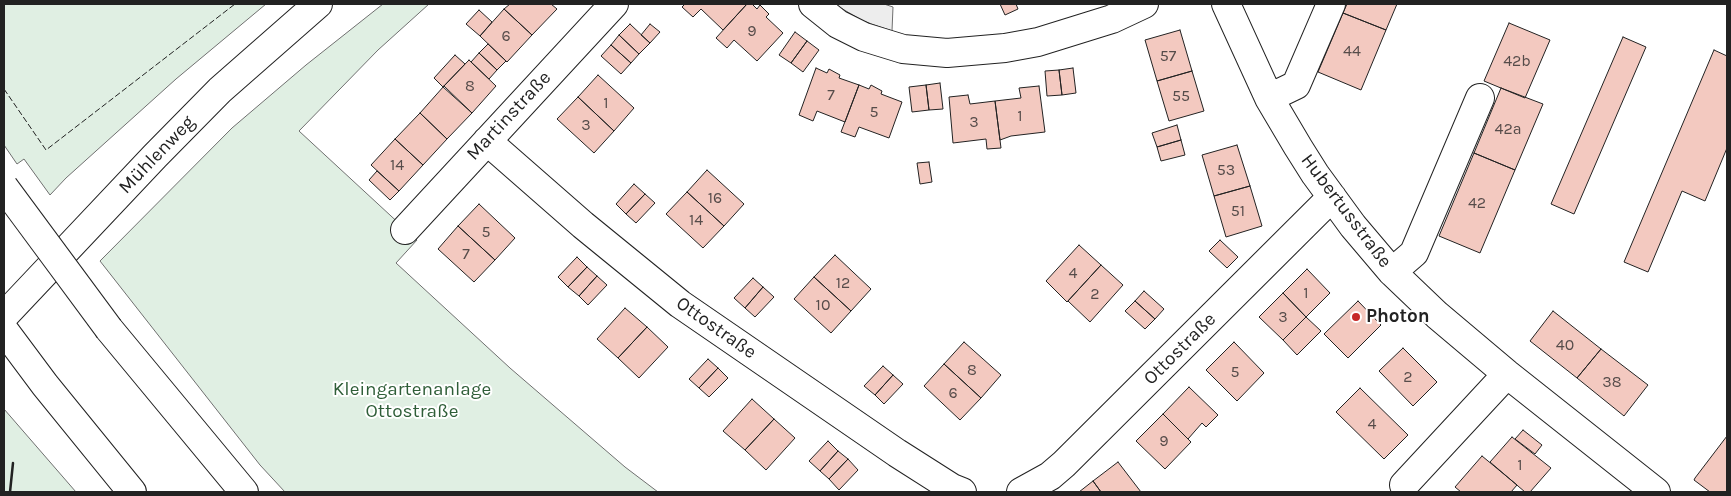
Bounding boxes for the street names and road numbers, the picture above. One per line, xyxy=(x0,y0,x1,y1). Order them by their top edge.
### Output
street label: Martinstraße xyxy=(462,67,556,165)
street label: Mühlenweg xyxy=(114,111,200,199)
street label: Hubertusstraße xyxy=(1296,150,1396,272)
street label: Ottostraße xyxy=(671,292,761,364)
street label: Ottostraße xyxy=(1139,308,1221,390)

